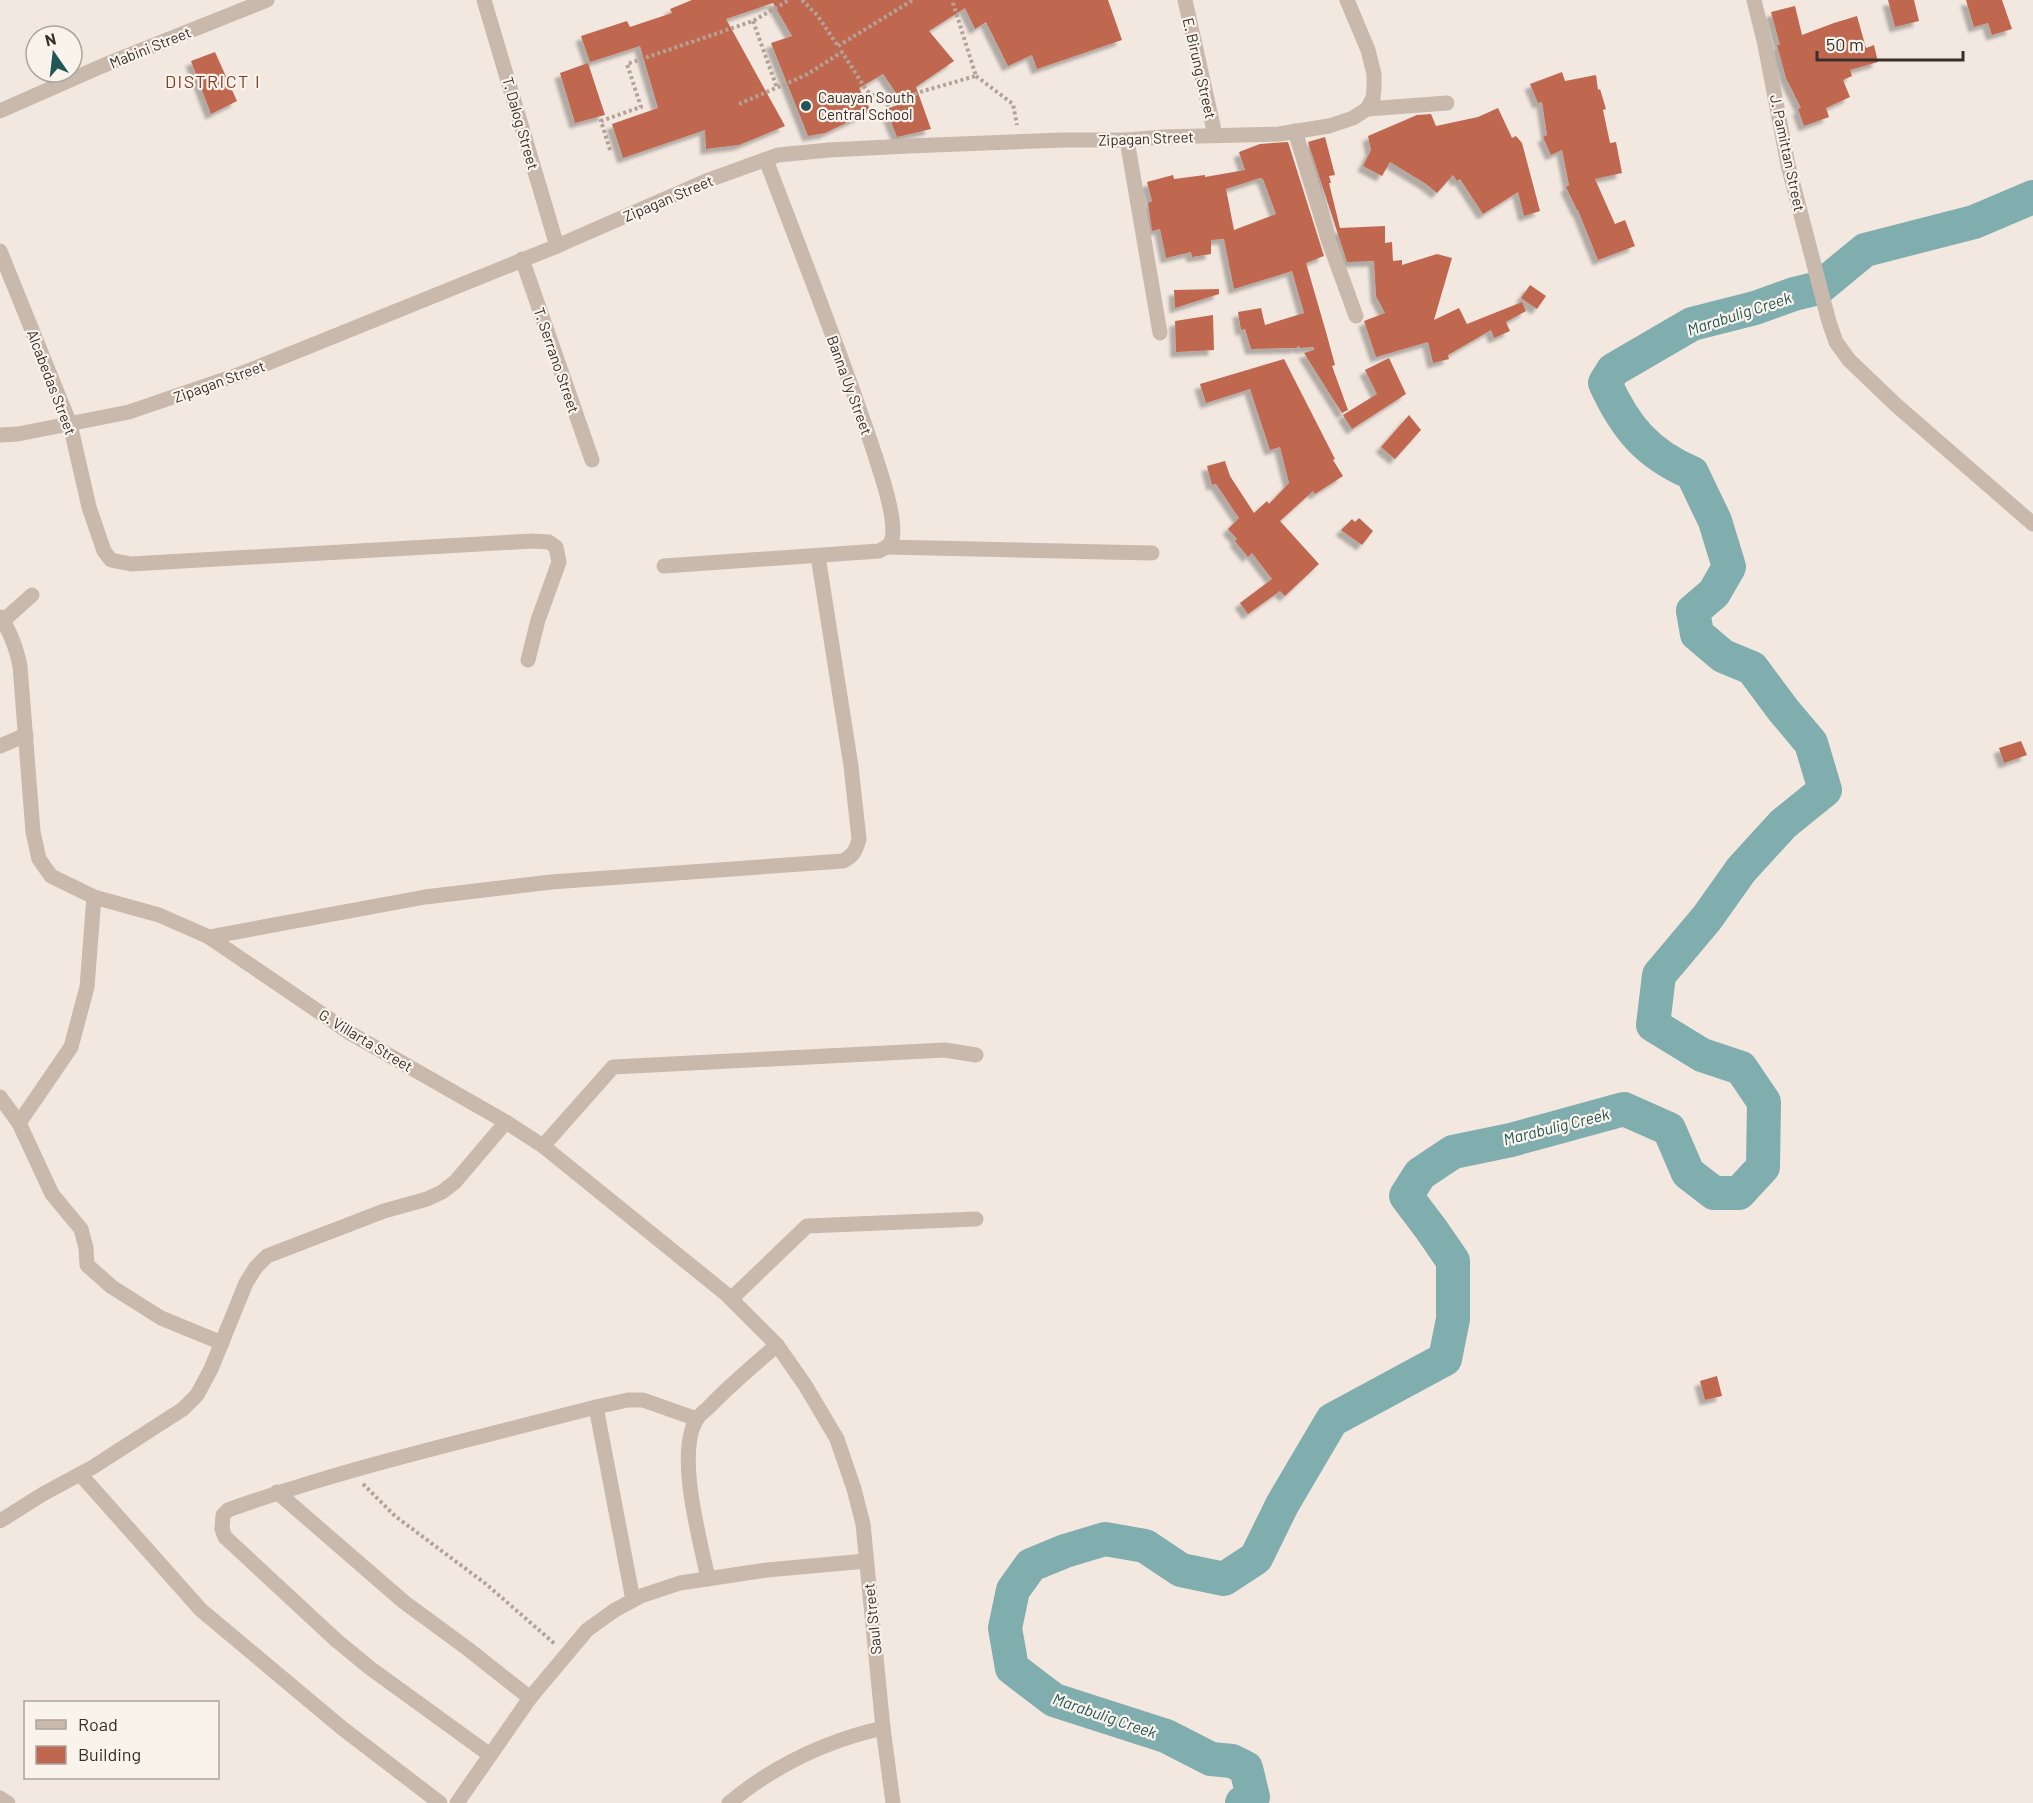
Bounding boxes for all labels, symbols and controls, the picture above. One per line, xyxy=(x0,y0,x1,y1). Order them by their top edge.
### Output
street label: E. Birung Street xyxy=(1180,16,1220,120)
street label: Mabini Street xyxy=(107,22,193,72)
north arrow xyxy=(24,24,84,84)
scale bar xyxy=(1817,24,1962,62)
text: N xyxy=(43,28,58,49)
text: 50 m xyxy=(1826,33,1864,55)
district label: DISTRICT I xyxy=(165,70,261,92)
street label: T. Dalog Street xyxy=(499,75,543,171)
place label: Cauayan South Central School xyxy=(818,88,914,123)
street label: J. Pamittan Street xyxy=(1767,93,1809,213)
marker: Cauayan South Central School xyxy=(799,99,813,113)
street label: Zipagan Street xyxy=(1098,127,1194,149)
street label: Zipagan Street xyxy=(620,171,716,225)
water label: Marabulig Creek xyxy=(1684,287,1794,339)
street label: T. Serrano Street xyxy=(530,305,584,415)
street label: Alcabedas Street xyxy=(24,327,80,437)
street label: Banna Uy Street xyxy=(824,333,876,437)
street label: Zipagan Street xyxy=(171,356,267,406)
street label: G. Villarta Street xyxy=(316,1005,416,1075)
water label: Marabulig Creek xyxy=(1501,1104,1611,1148)
street label: Saul Street xyxy=(859,1582,885,1656)
water label: Marabulig Creek xyxy=(1051,1688,1160,1742)
legend xyxy=(24,1701,219,1779)
text: Road xyxy=(78,1713,118,1735)
text: Building xyxy=(78,1743,141,1765)

